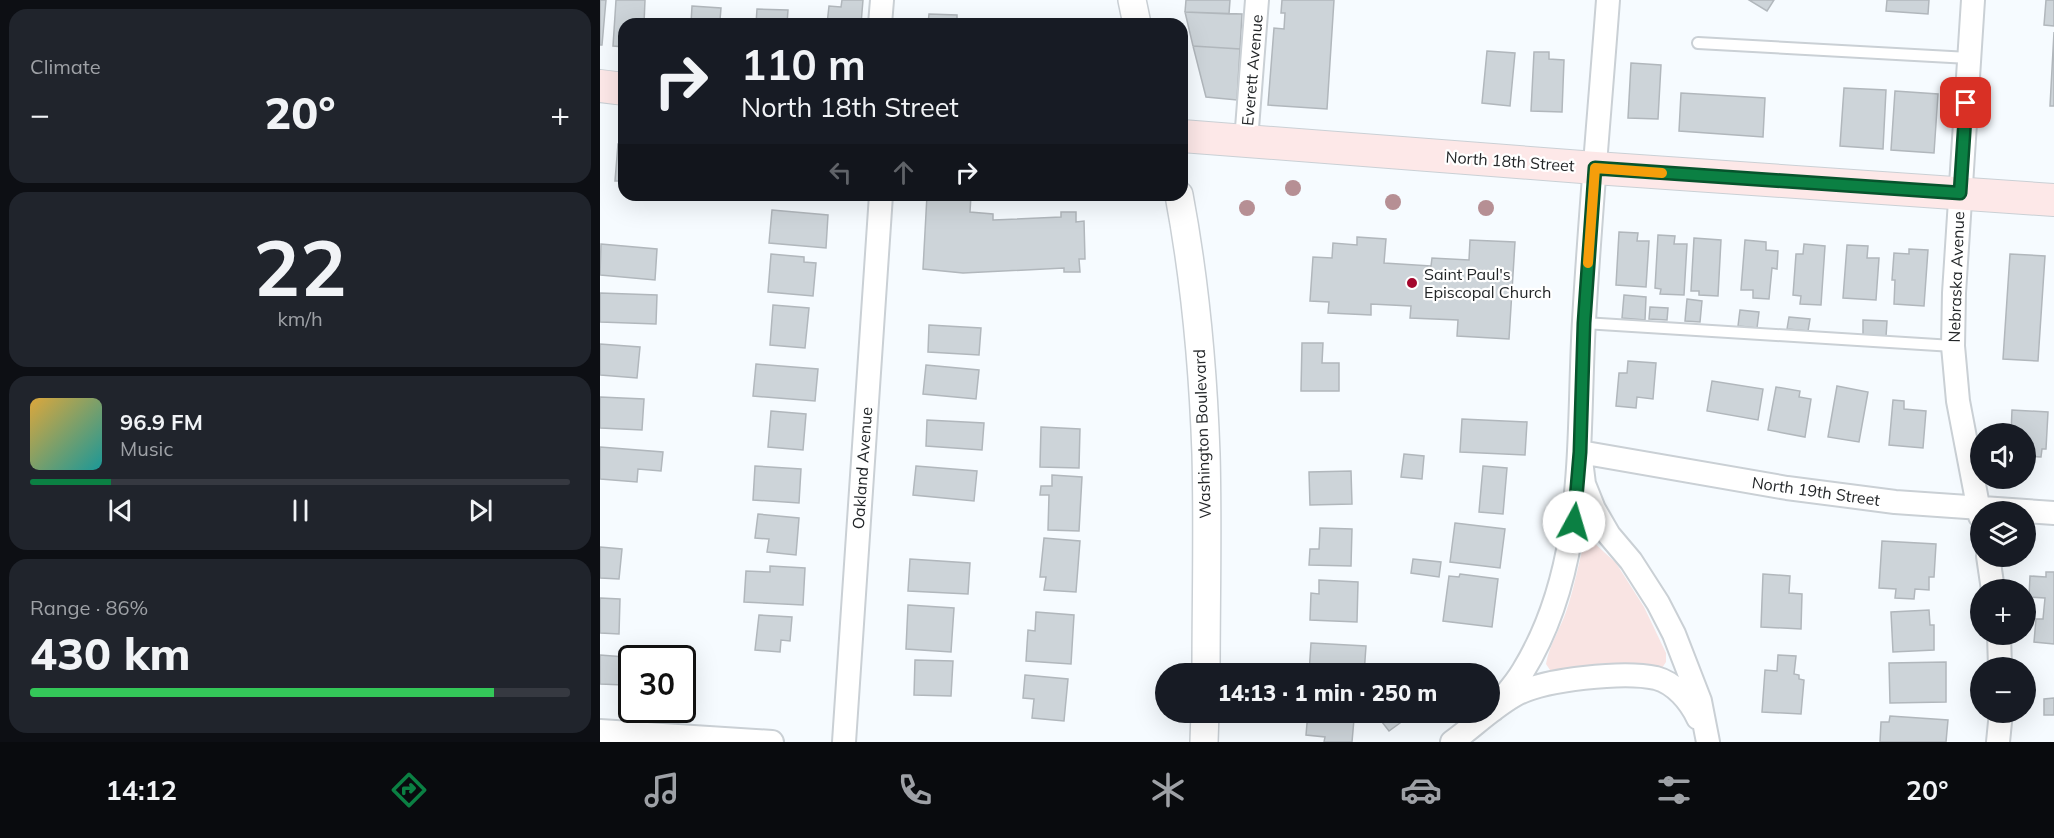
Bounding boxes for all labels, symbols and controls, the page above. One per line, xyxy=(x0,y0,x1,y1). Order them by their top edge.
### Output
street label: Everett Avenue xyxy=(1237,14,1267,126)
text: 110 m xyxy=(741,38,866,91)
icon: right xyxy=(642,42,720,120)
text: Climate xyxy=(30,54,101,79)
pin xyxy=(1940,77,1991,128)
text: 20° xyxy=(264,84,336,140)
icon: arrive xyxy=(1949,86,1982,119)
text: North 18th Street xyxy=(741,90,959,124)
text: − xyxy=(30,93,50,134)
text: + xyxy=(550,93,570,134)
street label: North 18th Street xyxy=(1445,147,1575,176)
icon: left xyxy=(824,156,857,189)
icon: ahead xyxy=(887,156,920,189)
icon: right xyxy=(950,156,983,189)
street label: Nebraska Avenue xyxy=(1944,211,1968,343)
text: 22 xyxy=(253,218,347,316)
place label: Saint Paul's Episcopal Church xyxy=(1424,264,1551,302)
marker: Saint Paul's Episcopal Church xyxy=(1405,276,1419,290)
text: km/h xyxy=(277,306,323,331)
street label: Washington Boulevard xyxy=(1189,349,1215,519)
street label: Oakland Avenue xyxy=(848,406,876,530)
text: 96.9 FM xyxy=(120,408,203,436)
map controls xyxy=(1970,423,2036,723)
button: sound xyxy=(1970,423,2036,489)
text: Music xyxy=(120,436,173,461)
street label: North 19th Street xyxy=(1751,472,1882,510)
position arrow xyxy=(1542,490,1606,554)
icon: previous xyxy=(104,494,137,527)
icon: pause xyxy=(284,494,317,527)
icon: next xyxy=(464,494,497,527)
button: layers xyxy=(1970,501,2036,567)
button: + xyxy=(1970,579,2036,645)
text: Range · 86% xyxy=(30,595,148,620)
text: 430 km xyxy=(30,625,191,681)
speed limit sign: 30 xyxy=(618,645,696,723)
button: − xyxy=(1970,657,2036,723)
text: 14:13 · 1 min · 250 m xyxy=(1218,679,1437,707)
icon: directions xyxy=(388,769,430,811)
icon: music xyxy=(641,769,683,811)
icon: phone xyxy=(894,769,936,811)
icon: climate xyxy=(1147,769,1189,811)
icon: car xyxy=(1400,769,1442,811)
icon: filters xyxy=(1653,769,1695,811)
text: 14:12 xyxy=(105,773,177,807)
text: 20° xyxy=(1906,773,1948,807)

